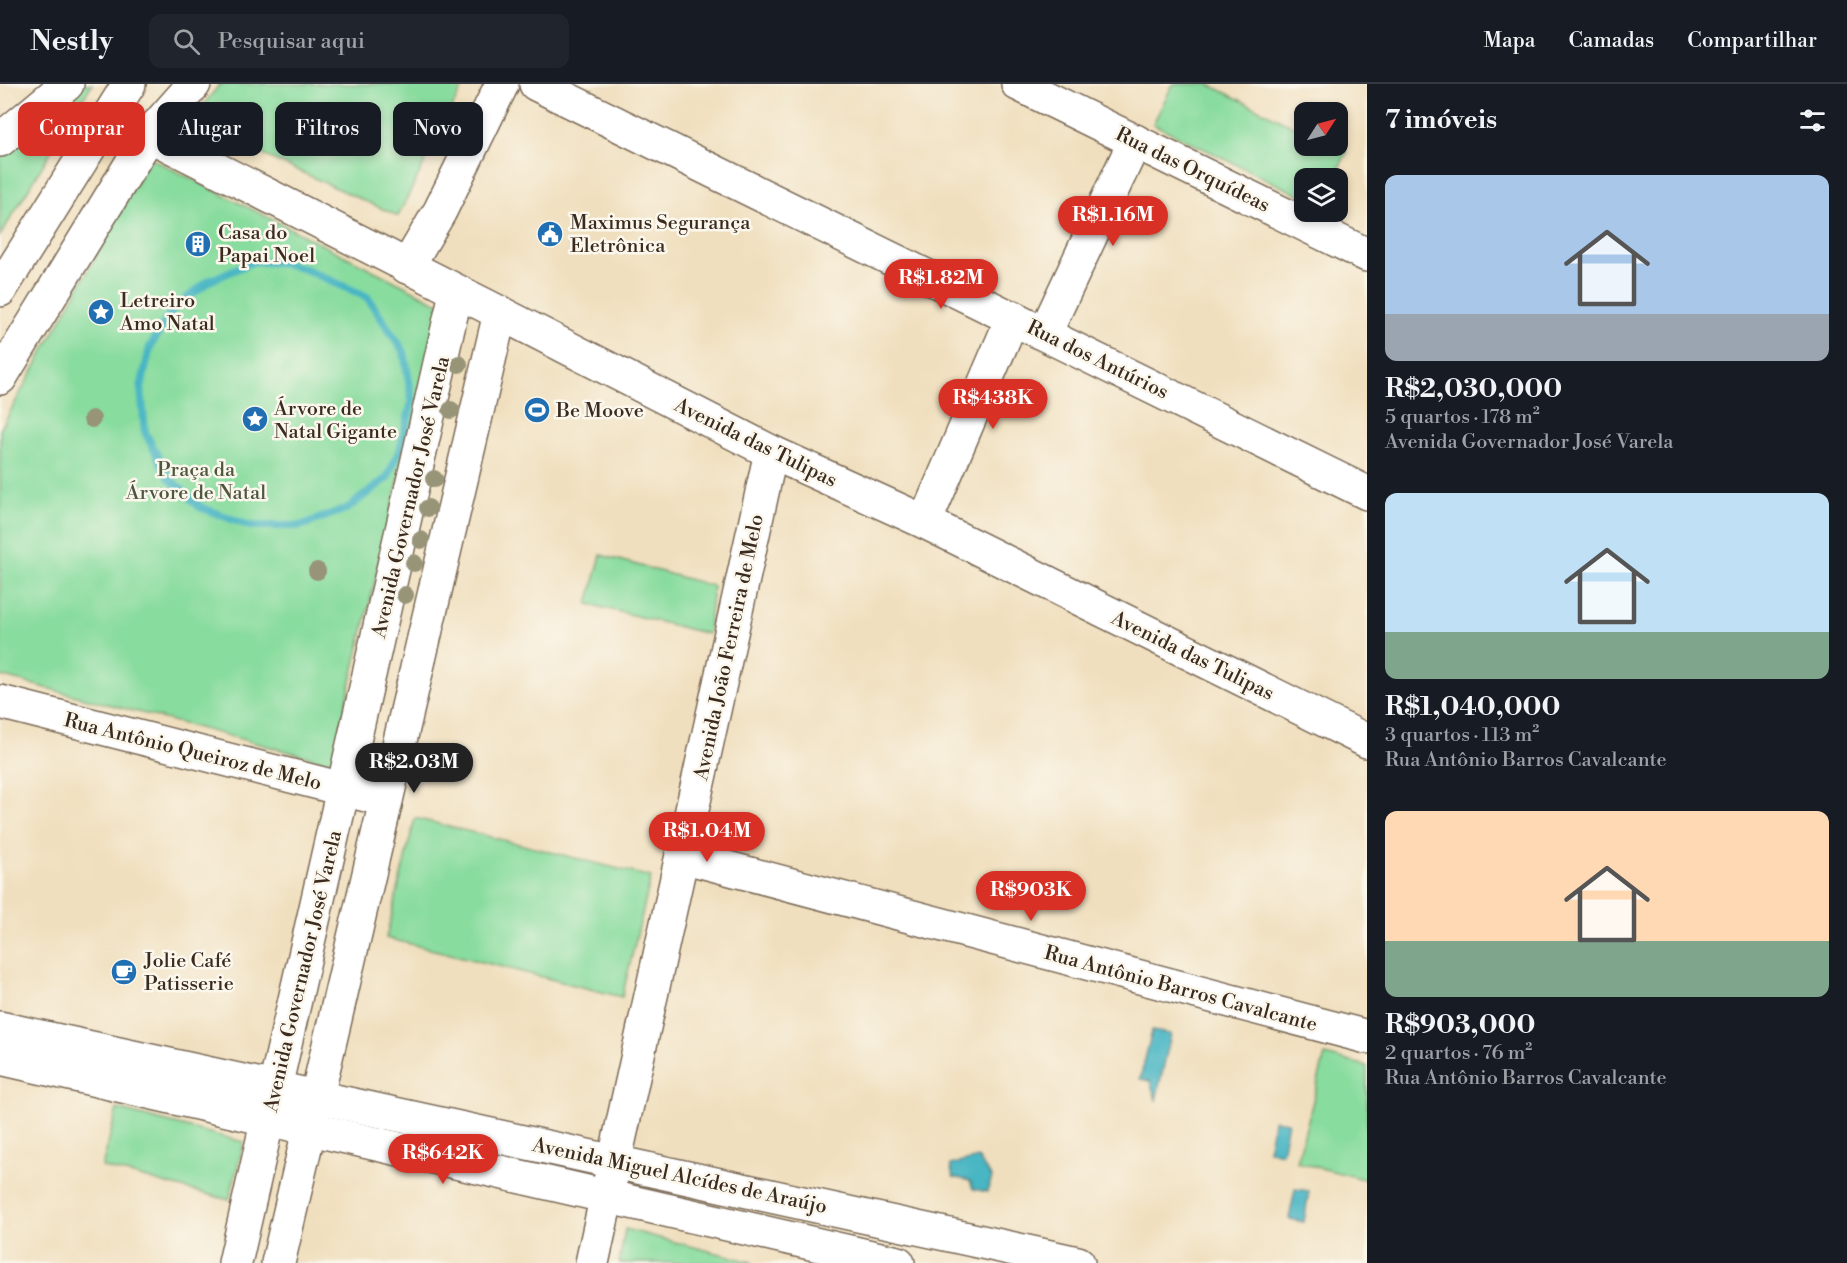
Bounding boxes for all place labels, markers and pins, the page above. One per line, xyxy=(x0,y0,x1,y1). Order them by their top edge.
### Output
pin: R$1.16M xyxy=(1058,196,1168,247)
place label: Maximus Segurança Eletrônica xyxy=(570,211,751,259)
public building icon: Maximus Segurança Eletrônica xyxy=(535,219,565,249)
place label: Casa do Papai Noel xyxy=(218,221,315,269)
building icon: Casa do Papai Noel xyxy=(183,229,213,259)
pin: R$1.82M xyxy=(886,259,996,310)
place label: Letreiro Amo Natal xyxy=(119,289,215,337)
place icon: Letreiro Amo Natal xyxy=(86,297,116,327)
pin: R$438K xyxy=(944,379,1042,430)
sports icon: Be Moove xyxy=(522,395,552,425)
place label: Árvore de Natal Gigante xyxy=(273,396,397,445)
place label: Be Moove xyxy=(555,399,644,424)
place icon: Árvore de Natal Gigante xyxy=(240,404,270,434)
pin: R$2.03M xyxy=(359,743,469,794)
pin: R$1.04M xyxy=(652,812,762,863)
pin: R$903K xyxy=(982,871,1080,922)
place label: Jolie Café Patisserie xyxy=(143,949,234,997)
cafe icon: Jolie Café Patisserie xyxy=(109,957,139,987)
pin: R$642K xyxy=(394,1134,492,1185)

